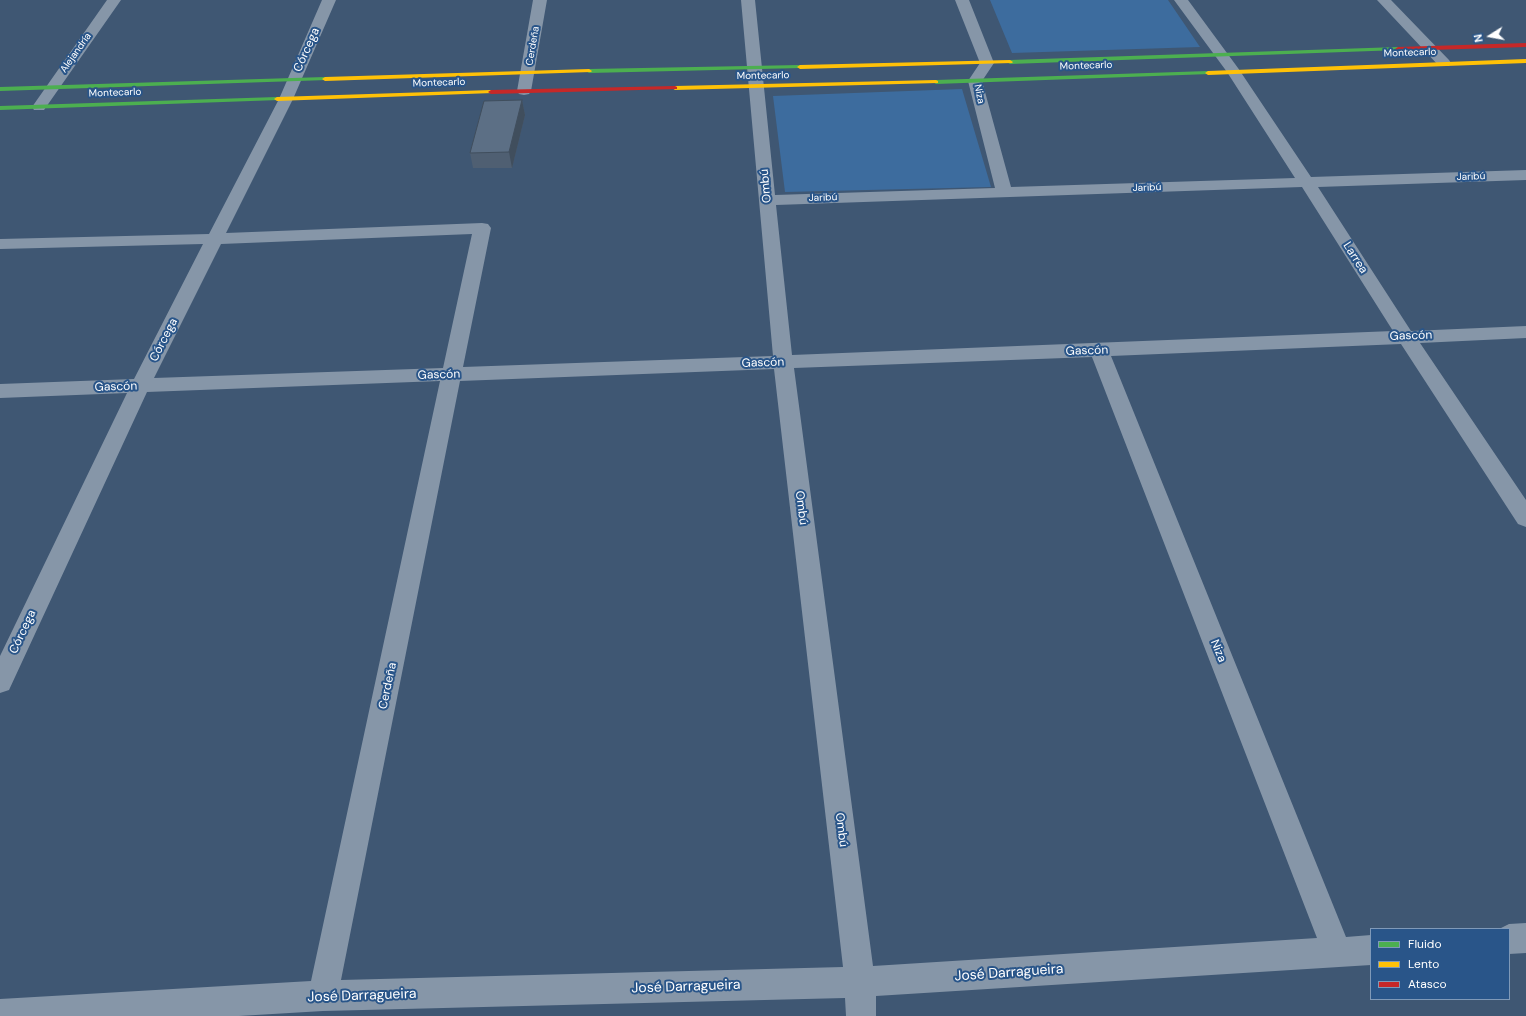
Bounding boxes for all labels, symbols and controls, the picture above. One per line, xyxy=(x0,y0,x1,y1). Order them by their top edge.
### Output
north arrow xyxy=(1470,16,1510,56)
street label: Córcega xyxy=(291,26,323,74)
street label: Cerdeña xyxy=(524,26,542,66)
street label: Alejandría xyxy=(58,31,94,75)
text: N xyxy=(1471,33,1486,44)
street label: Montecarlo xyxy=(1384,46,1436,60)
street label: Montecarlo xyxy=(1060,59,1112,73)
street label: Montecarlo xyxy=(737,70,789,82)
street label: Montecarlo xyxy=(413,76,465,90)
street label: Niza xyxy=(971,83,987,105)
street label: Montecarlo xyxy=(89,86,141,100)
street label: Ombú xyxy=(757,168,775,204)
street label: Jaribú xyxy=(1457,171,1485,183)
street label: Jaribú xyxy=(1133,182,1161,194)
street label: Jaribú xyxy=(809,192,837,204)
street label: Larrea xyxy=(1339,239,1371,277)
street label: Córcega xyxy=(147,316,181,364)
street label: Gascón xyxy=(1390,328,1432,344)
street label: Gascón xyxy=(1066,343,1108,359)
street label: Gascón xyxy=(742,355,784,371)
street label: Gascón xyxy=(418,367,460,383)
street label: Gascón xyxy=(95,379,137,395)
street label: Ombú xyxy=(792,490,810,526)
street label: Córcega xyxy=(7,608,39,656)
street label: Niza xyxy=(1207,638,1229,664)
street label: Cerdeña xyxy=(376,661,400,711)
street label: Ombú xyxy=(832,812,850,848)
legend xyxy=(1370,928,1510,1000)
text: Fluido xyxy=(1408,936,1442,952)
text: Lento xyxy=(1408,956,1439,972)
street label: José Darragueira xyxy=(954,961,1064,985)
text: Atasco xyxy=(1408,976,1447,992)
street label: José Darragueira xyxy=(631,977,741,997)
street label: José Darragueira xyxy=(307,986,417,1006)

